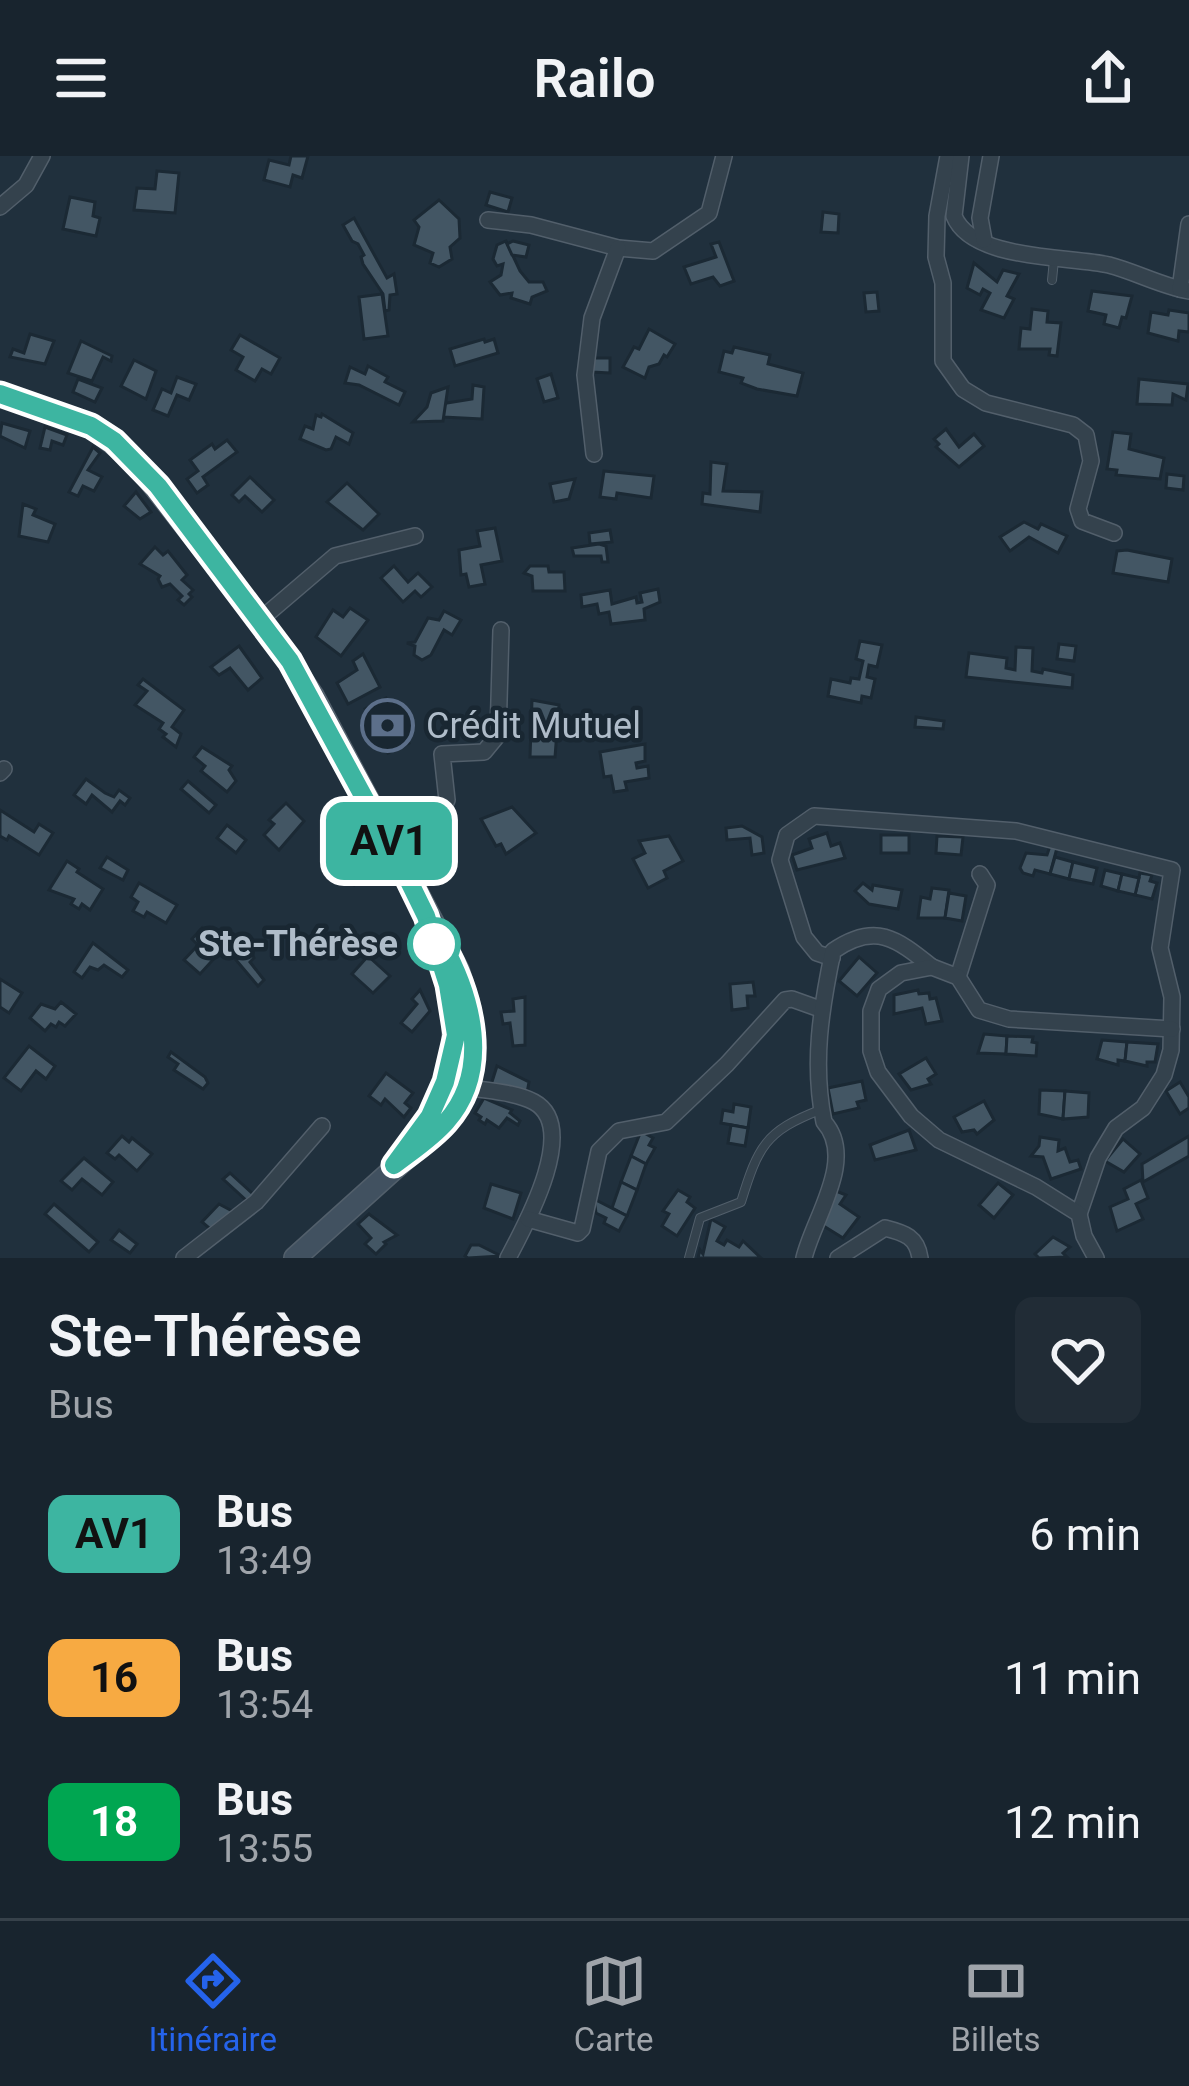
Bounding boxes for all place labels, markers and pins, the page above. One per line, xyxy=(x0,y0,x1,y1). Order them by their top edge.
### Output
bank icon: Crédit Mutuel xyxy=(359,698,415,754)
place label: Crédit Mutuel xyxy=(426,705,641,747)
marker: Ste-Thérèse xyxy=(409,919,459,969)
place label: Ste-Thérèse xyxy=(198,923,398,965)

